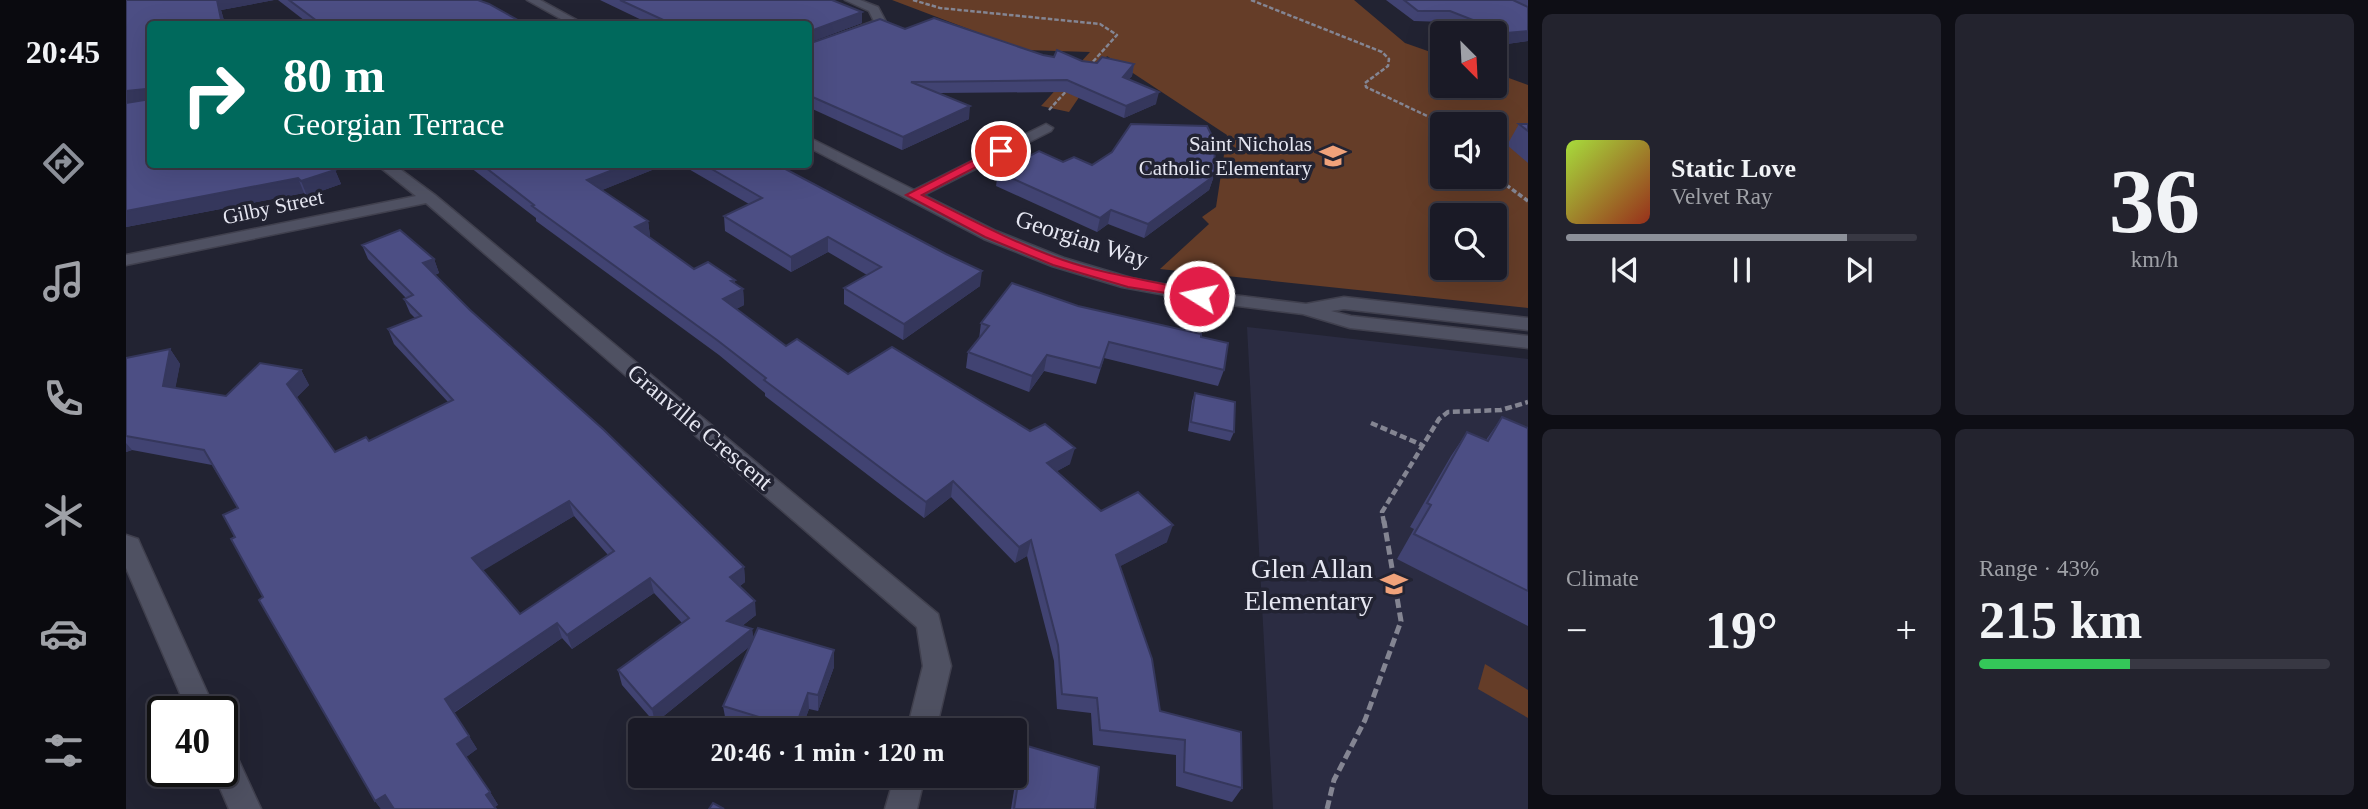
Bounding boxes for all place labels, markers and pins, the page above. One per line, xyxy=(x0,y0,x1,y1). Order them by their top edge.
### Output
pin xyxy=(971,121,1031,181)
place label: Saint Nicholas Catholic Elementary xyxy=(1139,132,1312,180)
school or university icon: Saint Nicholas Catholic Elementary xyxy=(1318,141,1348,171)
place label: Glen Allan Elementary xyxy=(1244,553,1373,616)
school or university icon: Glen Allan Elementary xyxy=(1379,569,1409,599)

